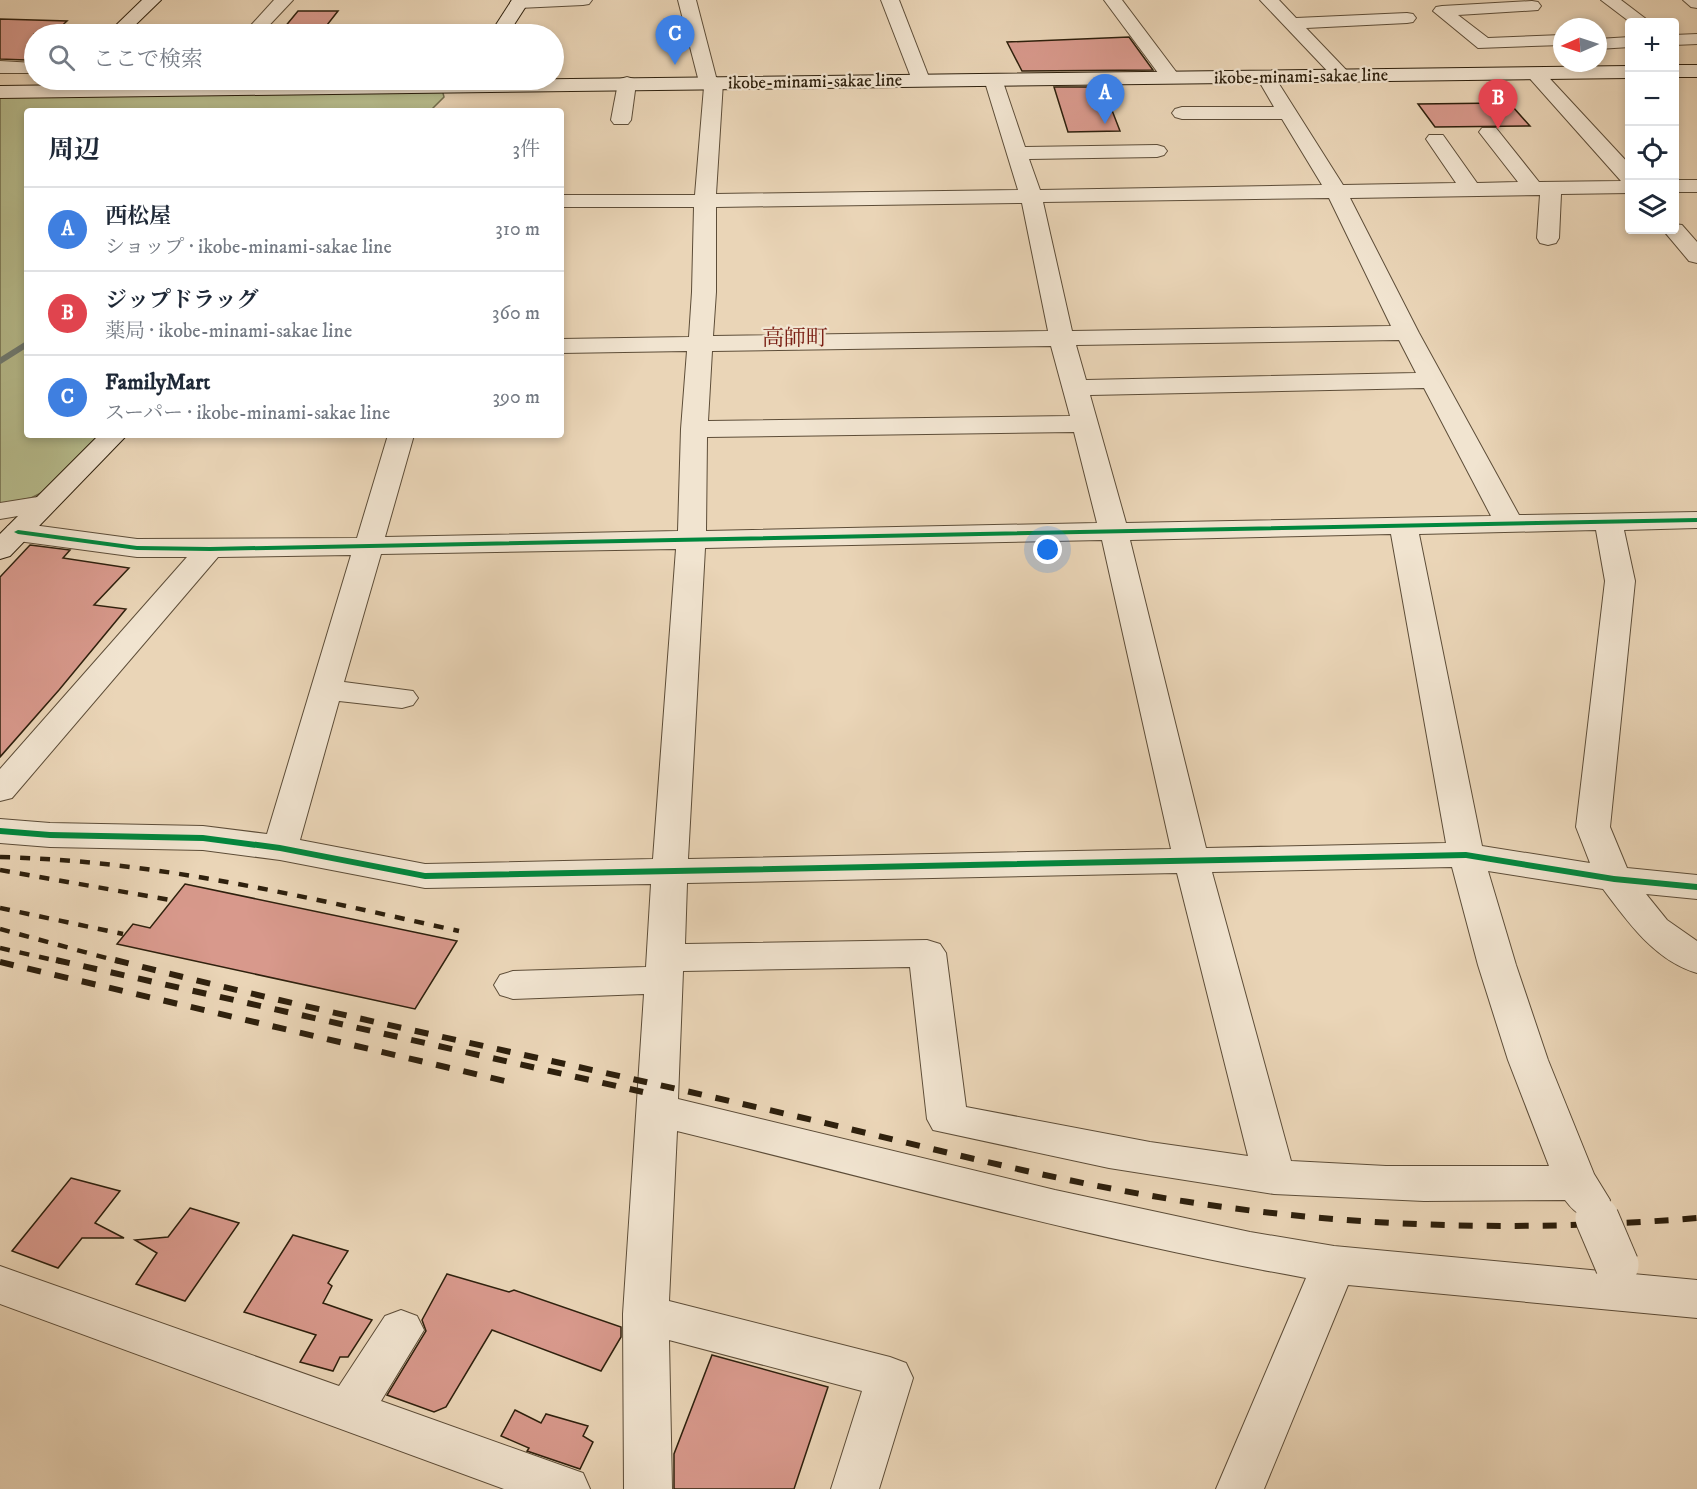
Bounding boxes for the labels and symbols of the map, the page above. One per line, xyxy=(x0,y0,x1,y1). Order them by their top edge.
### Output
pin: C xyxy=(656,16,694,65)
north arrow xyxy=(1553,18,1607,72)
street label: ikobe-minami-sakae line xyxy=(1214,64,1388,90)
street label: ikobe-minami-sakae line xyxy=(728,69,902,95)
pin: A xyxy=(1086,74,1124,124)
pin: B xyxy=(1478,80,1518,129)
district label: 高師町 xyxy=(762,325,828,352)
your location xyxy=(1033,535,1062,564)

